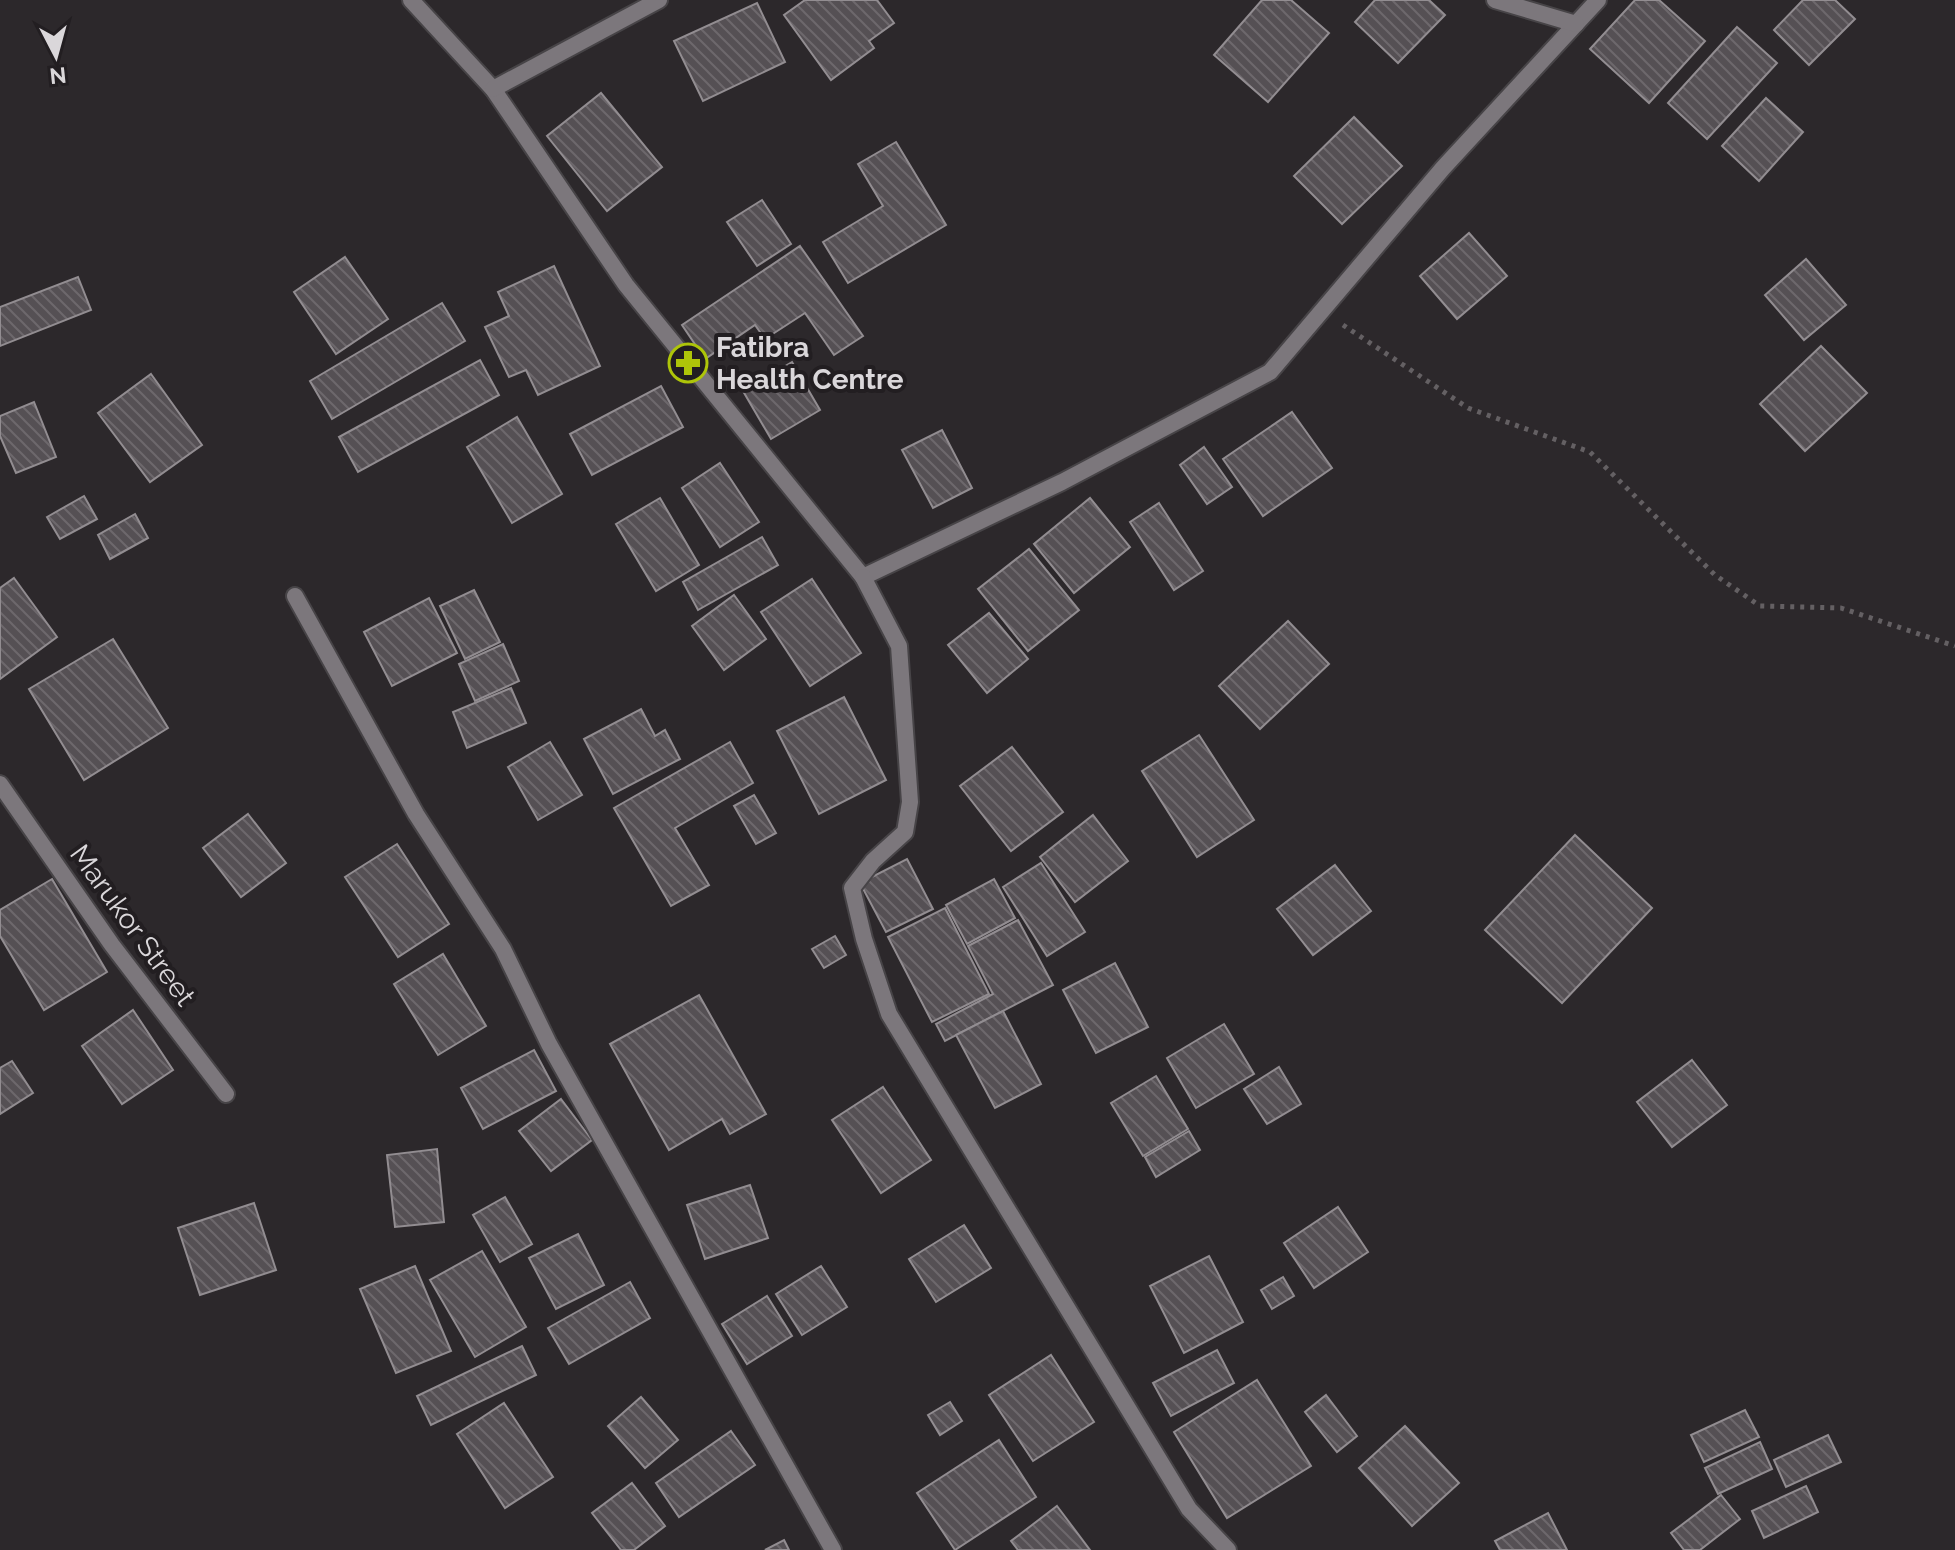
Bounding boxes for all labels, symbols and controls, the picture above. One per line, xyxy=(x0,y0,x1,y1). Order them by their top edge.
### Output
north arrow xyxy=(16,16,96,96)
text: N xyxy=(48,62,68,90)
place label: Fatibra Health Centre xyxy=(716,331,904,396)
pharmacy icon: Fatibra Health Centre xyxy=(667,342,709,384)
street label: Marukor Street xyxy=(63,838,202,1013)

